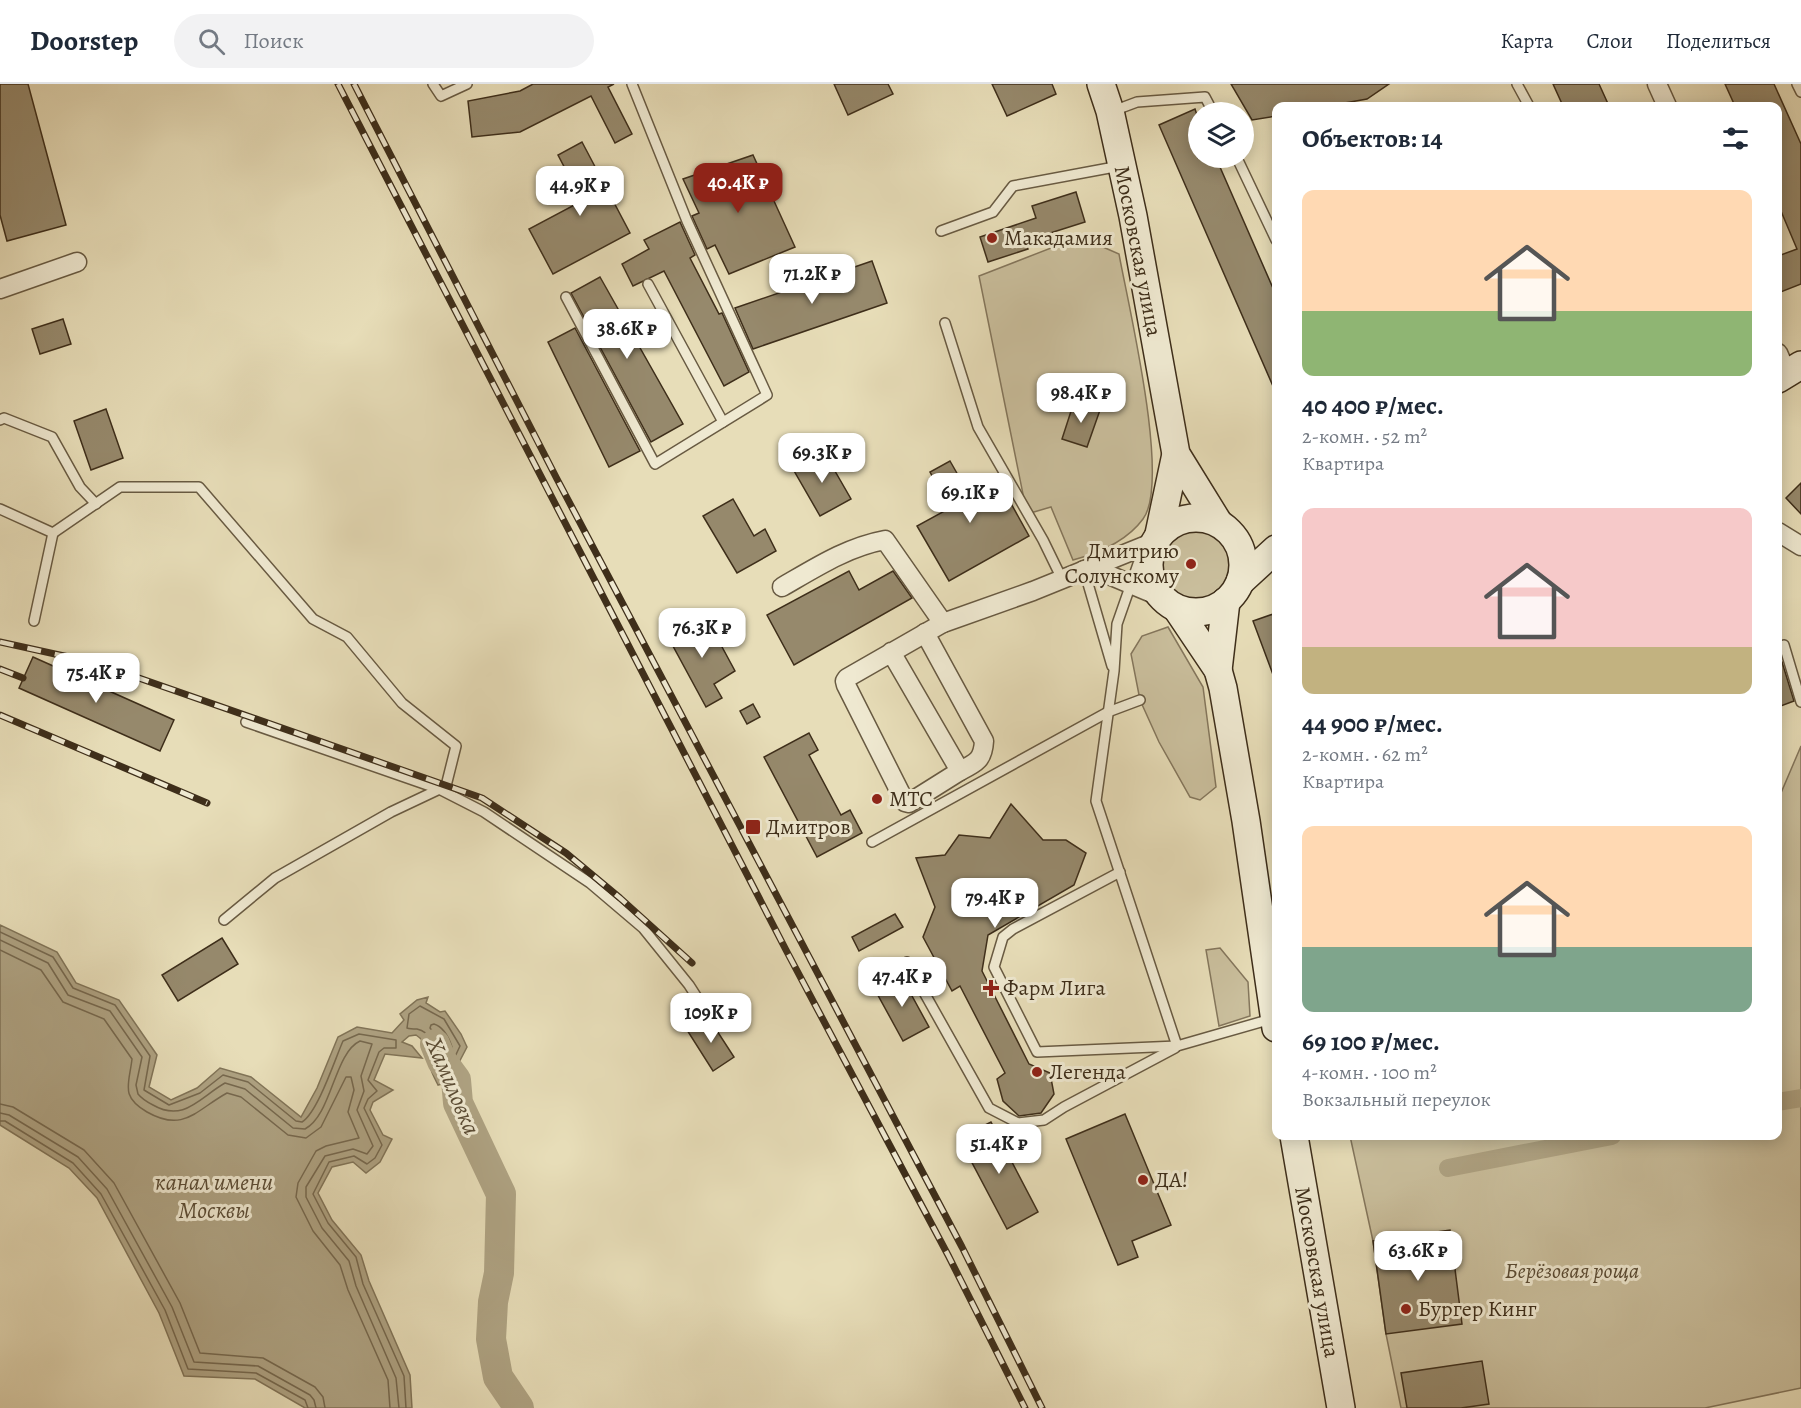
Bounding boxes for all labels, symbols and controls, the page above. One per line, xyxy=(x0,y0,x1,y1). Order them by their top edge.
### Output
search box xyxy=(174,14,594,68)
text: Doorstep xyxy=(30,22,138,60)
icon: search xyxy=(195,25,228,58)
text: Поиск xyxy=(243,26,304,56)
text: Карта xyxy=(1500,27,1553,55)
text: Слои xyxy=(1586,27,1633,55)
text: Поделиться xyxy=(1666,27,1771,55)
map controls xyxy=(1188,102,1254,168)
button: layers xyxy=(1188,102,1254,168)
text: Объектов: 14 xyxy=(1302,121,1443,156)
icon: filters xyxy=(1719,122,1752,155)
pin: 40.4K ₽ xyxy=(683,163,793,214)
street label: Московская улица xyxy=(1107,163,1169,340)
pin: 44.9K ₽ xyxy=(525,166,635,217)
text: 40.4K ₽ xyxy=(707,169,769,196)
text: 44.9K ₽ xyxy=(550,172,610,199)
place label: Макадамия xyxy=(1004,223,1113,253)
icon: home xyxy=(1473,229,1581,337)
marker: Макадамия xyxy=(985,231,999,245)
pin: 71.2K ₽ xyxy=(757,254,867,305)
text: 71.2K ₽ xyxy=(783,260,841,287)
pin: 38.6K ₽ xyxy=(572,309,682,360)
text: 38.6K ₽ xyxy=(597,315,657,342)
pin: 98.4K ₽ xyxy=(1026,373,1136,424)
text: 98.4K ₽ xyxy=(1051,379,1111,406)
text: 40 400 ₽/мес. xyxy=(1302,388,1444,423)
text: 2-комн. · 52 m² xyxy=(1302,423,1427,450)
pin: 69.3K ₽ xyxy=(767,433,877,484)
text: 69.3K ₽ xyxy=(792,439,852,466)
text: Квартира xyxy=(1302,450,1384,477)
pin: 69.1K ₽ xyxy=(915,473,1025,524)
text: 69.1K ₽ xyxy=(941,479,999,506)
place label: Дмитрию Солунскому xyxy=(1064,536,1180,591)
icon: home xyxy=(1473,547,1581,655)
marker: Дмитрию Солунскому xyxy=(1184,557,1198,571)
pin: 76.3K ₽ xyxy=(647,608,757,659)
text: 76.3K ₽ xyxy=(673,614,731,641)
pin: 75.4K ₽ xyxy=(41,653,151,704)
text: 75.4K ₽ xyxy=(67,659,125,686)
text: 44 900 ₽/мес. xyxy=(1302,706,1443,741)
text: 2-комн. · 62 m² xyxy=(1302,741,1428,768)
text: Квартира xyxy=(1302,768,1384,795)
place label: МТС xyxy=(889,784,933,814)
marker: МТС xyxy=(870,792,884,806)
place label: Дмитров xyxy=(766,812,851,842)
marker: Дмитров xyxy=(744,818,762,836)
icon: home xyxy=(1473,865,1581,973)
pin: 79.4K ₽ xyxy=(940,878,1050,929)
text: 79.4K ₽ xyxy=(965,884,1025,911)
pin: 47.4K ₽ xyxy=(847,957,957,1008)
text: 47.4K ₽ xyxy=(872,963,932,990)
place label: Фарм Лига xyxy=(1003,973,1106,1003)
marker: Фарм Лига xyxy=(984,981,998,995)
pin: 109K ₽ xyxy=(662,993,760,1044)
text: 109K ₽ xyxy=(684,999,738,1026)
text: 69 100 ₽/мес. xyxy=(1302,1024,1440,1059)
water label: Хамиловка xyxy=(418,1031,488,1140)
place label: Легенда xyxy=(1049,1057,1127,1087)
text: 4-комн. · 100 m² xyxy=(1302,1059,1437,1086)
marker: Легенда xyxy=(1030,1065,1044,1079)
text: Вокзальный переулок xyxy=(1302,1086,1491,1113)
pin: 51.4K ₽ xyxy=(944,1124,1054,1175)
text: 51.4K ₽ xyxy=(970,1130,1028,1157)
place label: ДА! xyxy=(1155,1165,1188,1195)
water label: канал имени Москвы xyxy=(155,1166,273,1226)
marker: ДА! xyxy=(1136,1173,1150,1187)
street label: Московская улица xyxy=(1287,1184,1347,1361)
pin: 63.6K ₽ xyxy=(1363,1231,1473,1282)
text: 63.6K ₽ xyxy=(1388,1237,1448,1264)
park label: Берёзовая роща xyxy=(1505,1256,1639,1286)
place label: Бургер Кинг xyxy=(1418,1294,1537,1324)
marker: Бургер Кинг xyxy=(1399,1302,1413,1316)

